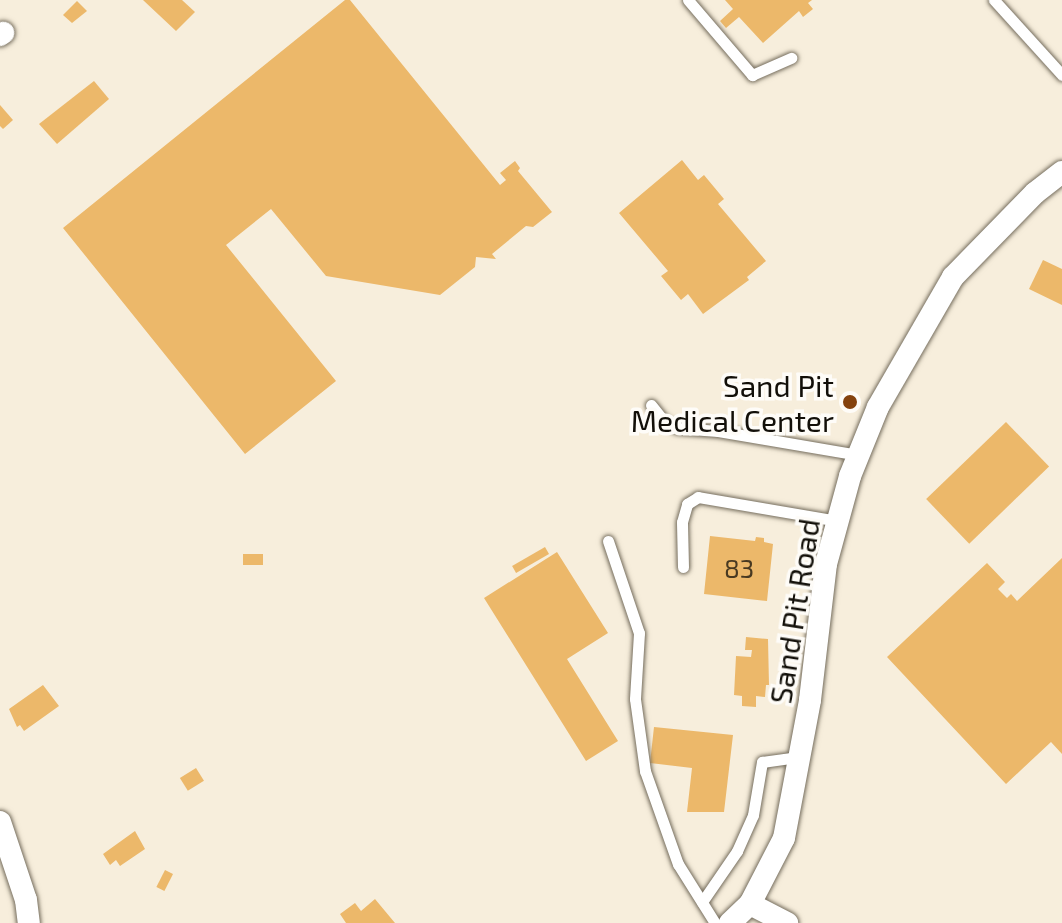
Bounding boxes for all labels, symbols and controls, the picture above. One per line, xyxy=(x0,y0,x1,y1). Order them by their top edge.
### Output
place label: Sand Pit Medical Center xyxy=(630,367,834,438)
marker: Sand Pit Medical Center xyxy=(841,393,859,411)
street label: Sand Pit Road xyxy=(762,516,826,706)
house number: 83 xyxy=(724,552,754,584)

